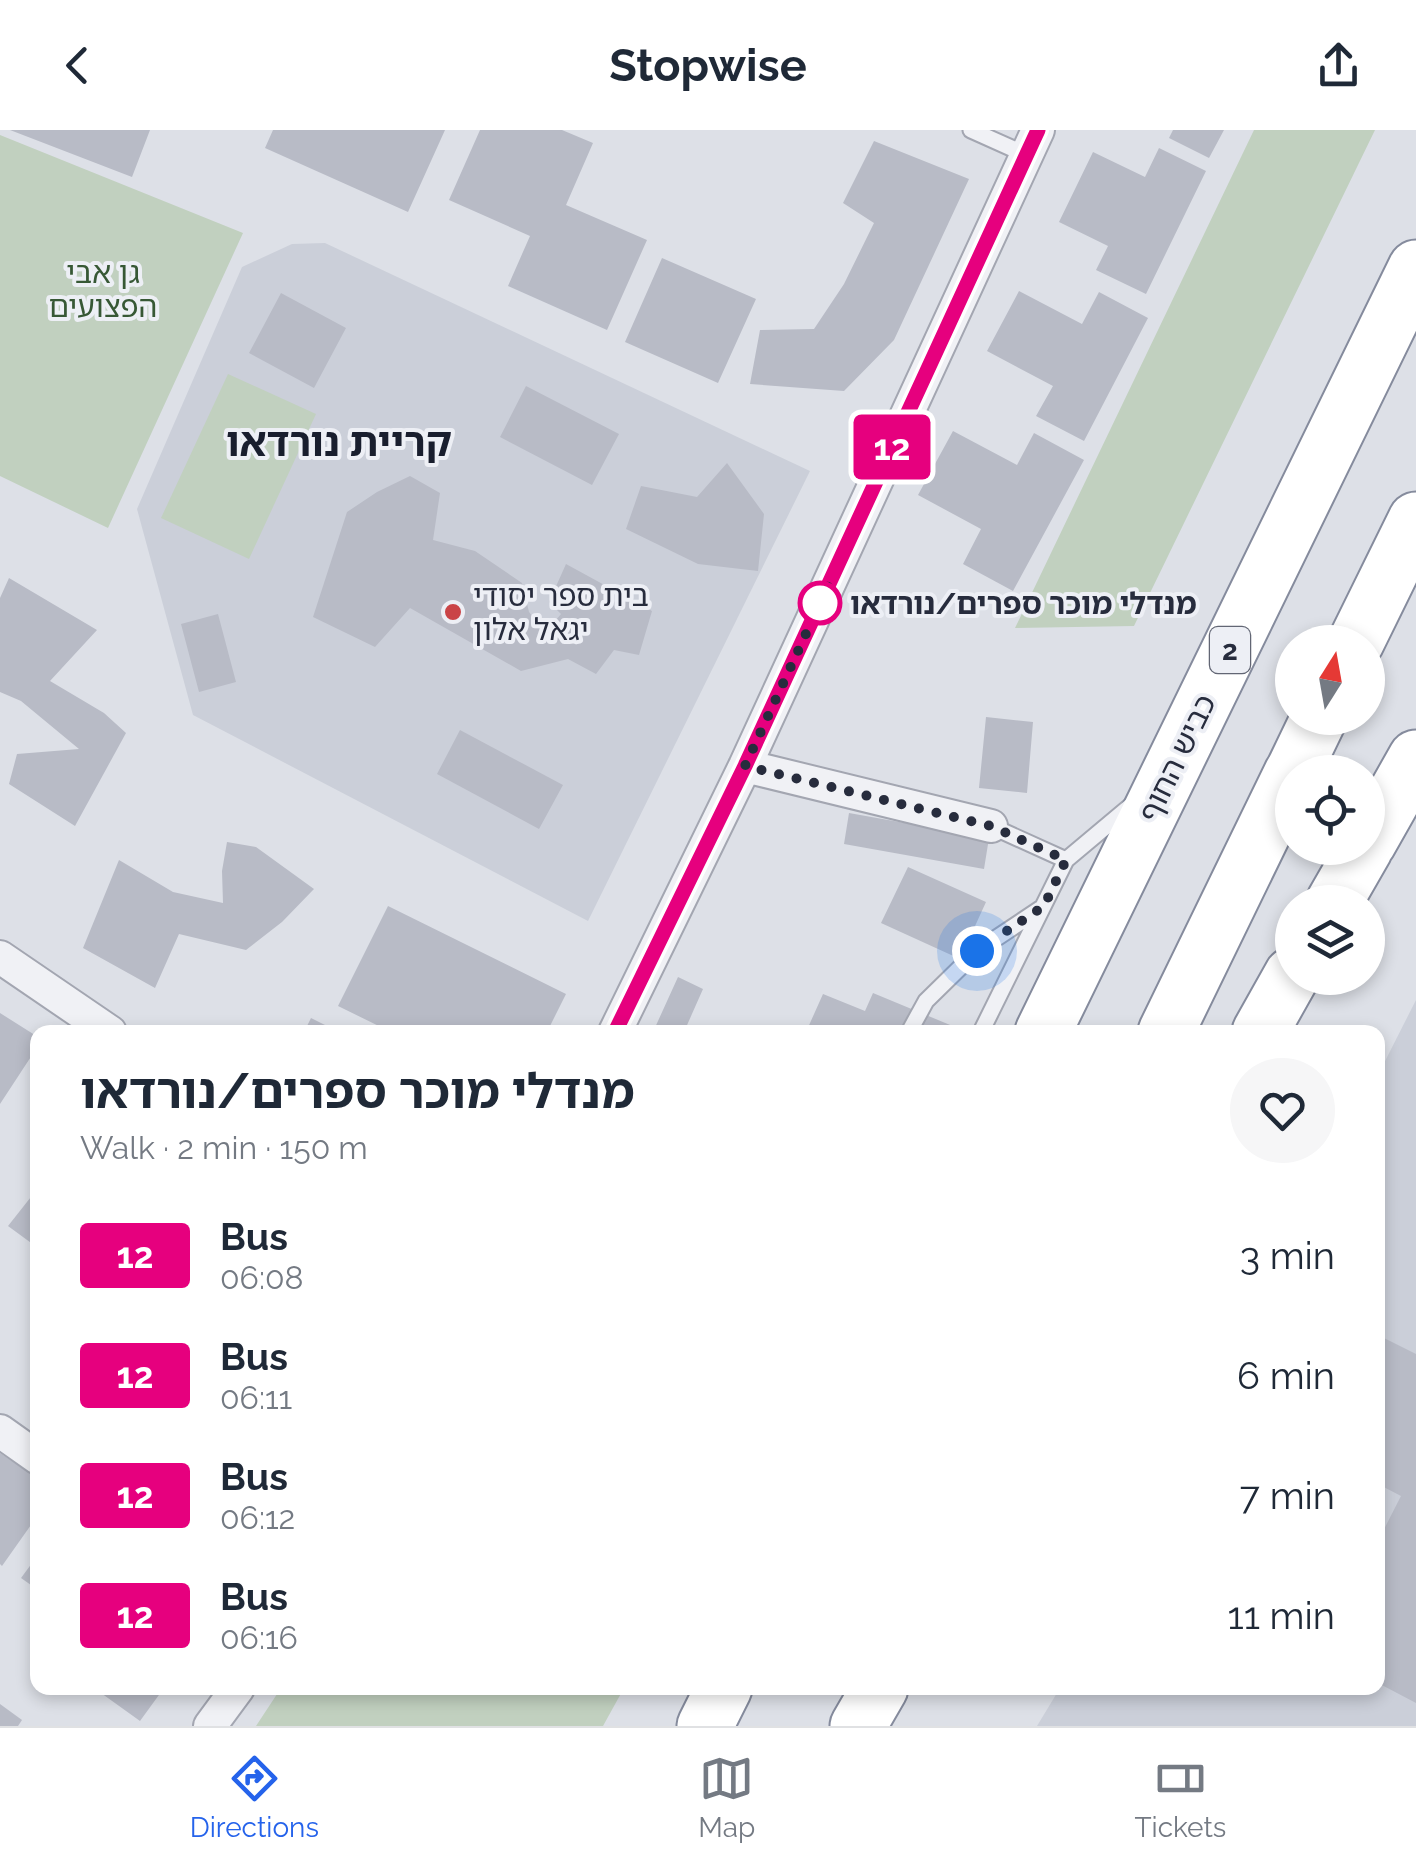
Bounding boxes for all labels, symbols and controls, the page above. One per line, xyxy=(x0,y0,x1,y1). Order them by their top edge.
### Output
icon: back xyxy=(50,38,105,93)
icon: share xyxy=(1311,38,1366,93)
text: Stopwise xyxy=(609,39,807,92)
park label: גן אבי הפצועים xyxy=(49,255,157,324)
line badge: 12 xyxy=(847,414,937,480)
district label: קריית נורדאו xyxy=(226,418,452,465)
text: 12 xyxy=(873,427,911,468)
place label: בית ספר יסודי יגאל אלון xyxy=(473,578,649,647)
marker: מנדלי מוכר ספרים/נורדאו xyxy=(799,582,841,624)
place label: מנדלי מוכר ספרים/נורדאו xyxy=(850,586,1196,621)
marker: בית ספר יסודי יגאל אלון xyxy=(442,601,464,623)
north arrow xyxy=(1275,625,1385,735)
map controls xyxy=(1275,625,1385,995)
road number: 2 xyxy=(1210,627,1250,673)
street label: כביש החוף xyxy=(1131,689,1223,827)
button: locate xyxy=(1275,755,1385,865)
button: layers xyxy=(1275,885,1385,995)
your location xyxy=(952,926,1002,976)
button: heart xyxy=(1230,1058,1335,1163)
text: מנדלי מוכר ספרים/נורדאו xyxy=(80,1063,634,1119)
text: Walk · 2 min · 150 m xyxy=(80,1129,368,1166)
text: Bus xyxy=(220,1214,288,1259)
text: 3 min xyxy=(1240,1233,1335,1278)
text: 12 xyxy=(116,1235,154,1276)
text: 06:08 xyxy=(220,1259,303,1296)
text: Bus xyxy=(220,1334,288,1379)
text: 6 min xyxy=(1237,1353,1335,1398)
text: 12 xyxy=(116,1355,154,1396)
text: 06:11 xyxy=(220,1379,292,1416)
text: Bus xyxy=(220,1454,288,1499)
text: 7 min xyxy=(1240,1473,1335,1518)
text: 12 xyxy=(116,1475,154,1516)
text: 06:12 xyxy=(220,1499,295,1536)
text: Bus xyxy=(220,1574,288,1619)
text: 11 min xyxy=(1227,1593,1335,1638)
text: 12 xyxy=(116,1595,154,1636)
text: 06:16 xyxy=(220,1619,298,1656)
tab: Directions xyxy=(190,1751,319,1844)
tab: Map xyxy=(698,1751,755,1844)
tab: Tickets xyxy=(1134,1751,1226,1844)

